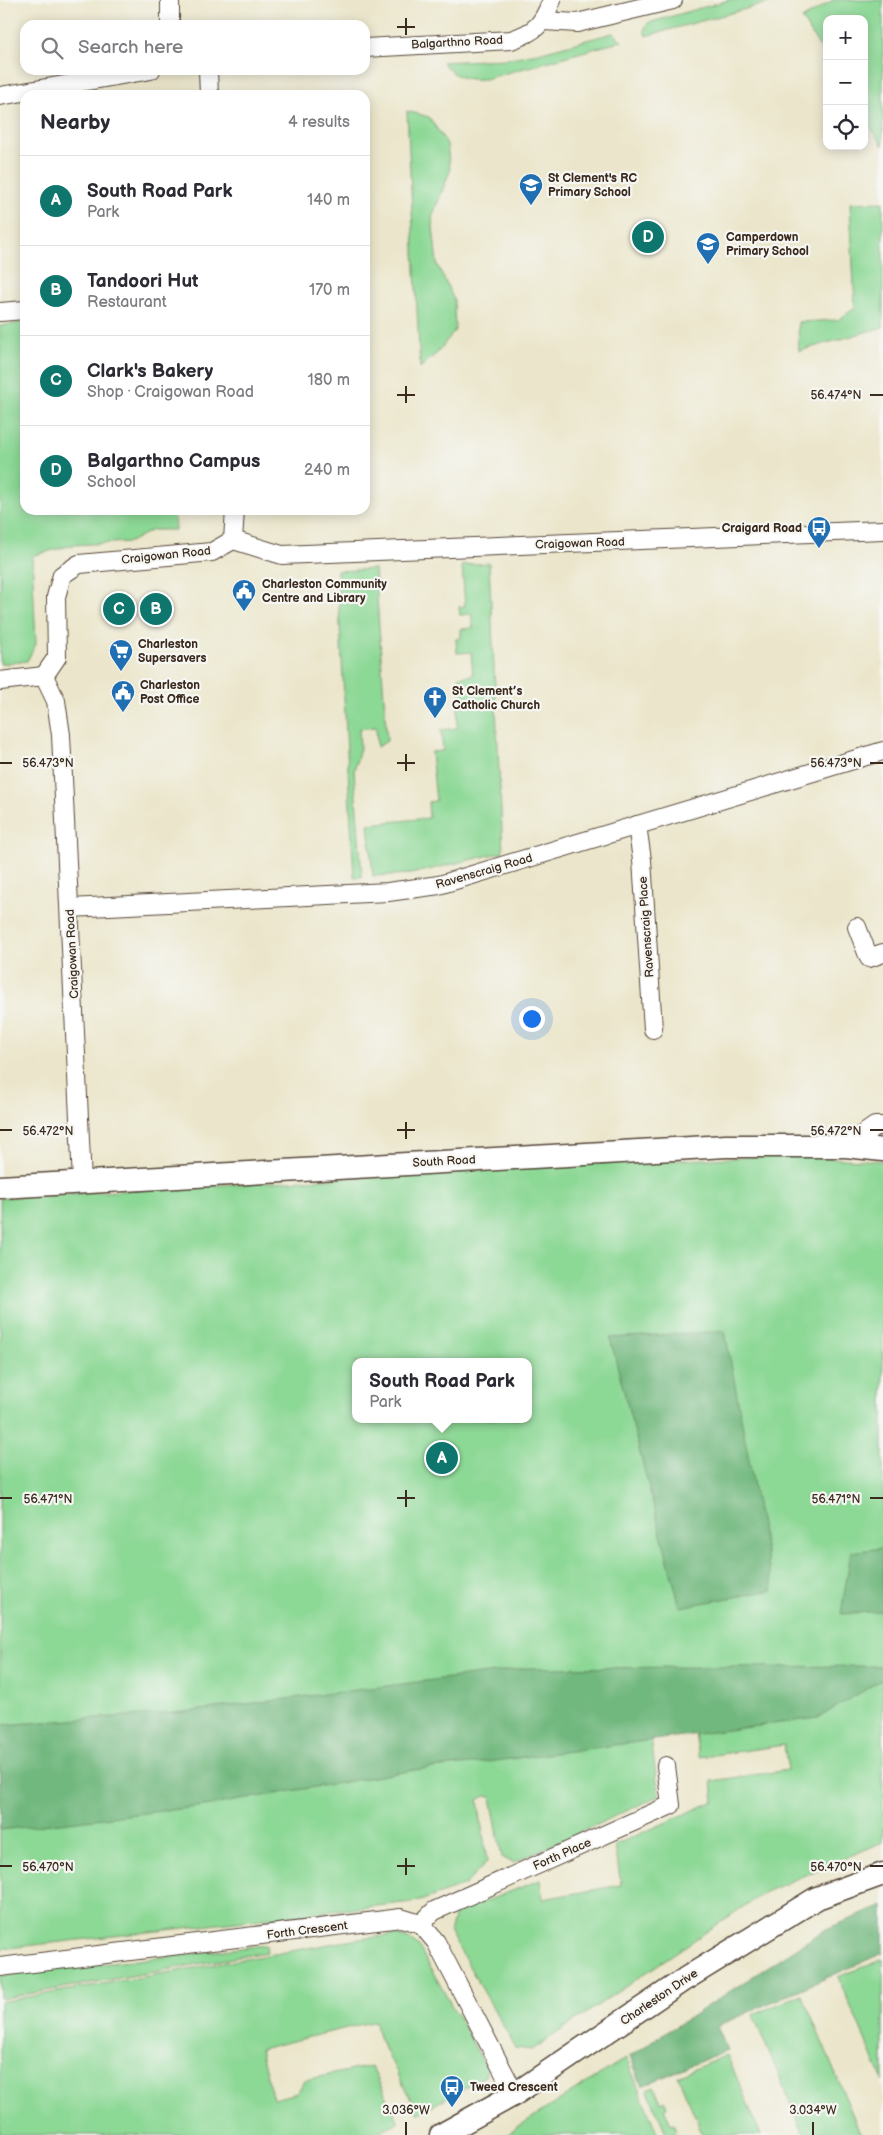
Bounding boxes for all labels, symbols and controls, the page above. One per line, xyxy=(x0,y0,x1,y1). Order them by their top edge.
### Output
map controls xyxy=(823,15,868,150)
button: + xyxy=(823,15,868,60)
search box xyxy=(20,20,370,75)
street label: Balgarthno Road xyxy=(411,33,503,52)
icon: search xyxy=(38,34,66,62)
text: Search here xyxy=(78,36,183,59)
button: − xyxy=(823,60,868,105)
button: locate xyxy=(823,105,868,150)
text: Nearby xyxy=(40,110,110,135)
text: 4 results xyxy=(288,113,350,132)
place label: St Clement's RC Primary School xyxy=(548,171,637,200)
school or university icon: St Clement's RC Primary School xyxy=(518,172,544,206)
text: South Road Park xyxy=(87,180,232,203)
text: A xyxy=(51,191,61,210)
text: 140 m xyxy=(307,191,350,210)
text: Park xyxy=(87,203,119,222)
pin: D xyxy=(632,218,664,256)
place label: Camperdown Primary School xyxy=(726,230,809,259)
school or university icon: Camperdown Primary School xyxy=(695,231,721,265)
text: Tandoori Hut xyxy=(87,270,198,293)
text: B xyxy=(50,281,62,300)
text: 170 m xyxy=(309,281,350,300)
text: Restaurant xyxy=(87,293,167,312)
text: Clark's Bakery xyxy=(87,360,213,383)
text: C xyxy=(50,371,62,390)
text: 180 m xyxy=(308,371,350,390)
text: Shop · Craigowan Road xyxy=(87,383,254,402)
text: 56.474°N xyxy=(810,388,862,403)
text: Balgarthno Campus xyxy=(87,450,260,473)
text: D xyxy=(50,461,62,480)
text: 240 m xyxy=(304,461,350,480)
text: School xyxy=(87,473,136,492)
bus stop icon: Craigard Road xyxy=(806,515,832,549)
place label: Craigard Road xyxy=(722,521,802,536)
street label: Craigowan Road xyxy=(535,534,625,553)
street label: Craigowan Road xyxy=(121,543,212,568)
place label: Charleston Community Centre and Library xyxy=(262,577,387,606)
public building icon: Charleston Community Centre and Library xyxy=(231,578,257,612)
pin: C xyxy=(103,590,135,628)
pin: B xyxy=(140,590,172,628)
place label: Charleston Supersavers xyxy=(138,637,207,666)
supermarket icon: Charleston Supersavers xyxy=(108,638,134,672)
place label: Charleston Post Office xyxy=(140,678,200,707)
public building icon: Charleston Post Office xyxy=(110,679,136,713)
place label: St Clement’s Catholic Church xyxy=(452,684,540,713)
church icon: St Clement’s Catholic Church xyxy=(422,685,448,719)
text: 56.473°N xyxy=(22,756,74,771)
text: 56.473°N xyxy=(810,756,862,771)
street label: Ravenscraig Road xyxy=(434,850,534,892)
street label: Ravenscraig Place xyxy=(635,876,658,978)
street label: Craigowan Road xyxy=(63,909,82,999)
your location xyxy=(519,1006,545,1032)
text: 56.472°N xyxy=(22,1124,74,1139)
text: 56.472°N xyxy=(810,1124,862,1139)
street label: South Road xyxy=(412,1152,476,1171)
popup xyxy=(352,1358,532,1423)
text: South Road Park xyxy=(369,1370,515,1393)
text: Park xyxy=(369,1393,401,1412)
pin: A xyxy=(426,1439,458,1477)
text: 56.471°N xyxy=(24,1492,72,1507)
text: 56.471°N xyxy=(812,1492,860,1507)
street label: Forth Place xyxy=(531,1835,594,1874)
text: 56.470°N xyxy=(22,1860,74,1875)
text: 56.470°N xyxy=(810,1860,862,1875)
street label: Forth Crescent xyxy=(266,1918,349,1943)
street label: Charleston Drive xyxy=(618,1966,701,2029)
bus stop icon: Tweed Crescent xyxy=(439,2074,465,2108)
place label: Tweed Crescent xyxy=(470,2080,558,2095)
text: 3.036°W xyxy=(382,2103,430,2118)
text: 3.034°W xyxy=(789,2103,837,2118)

